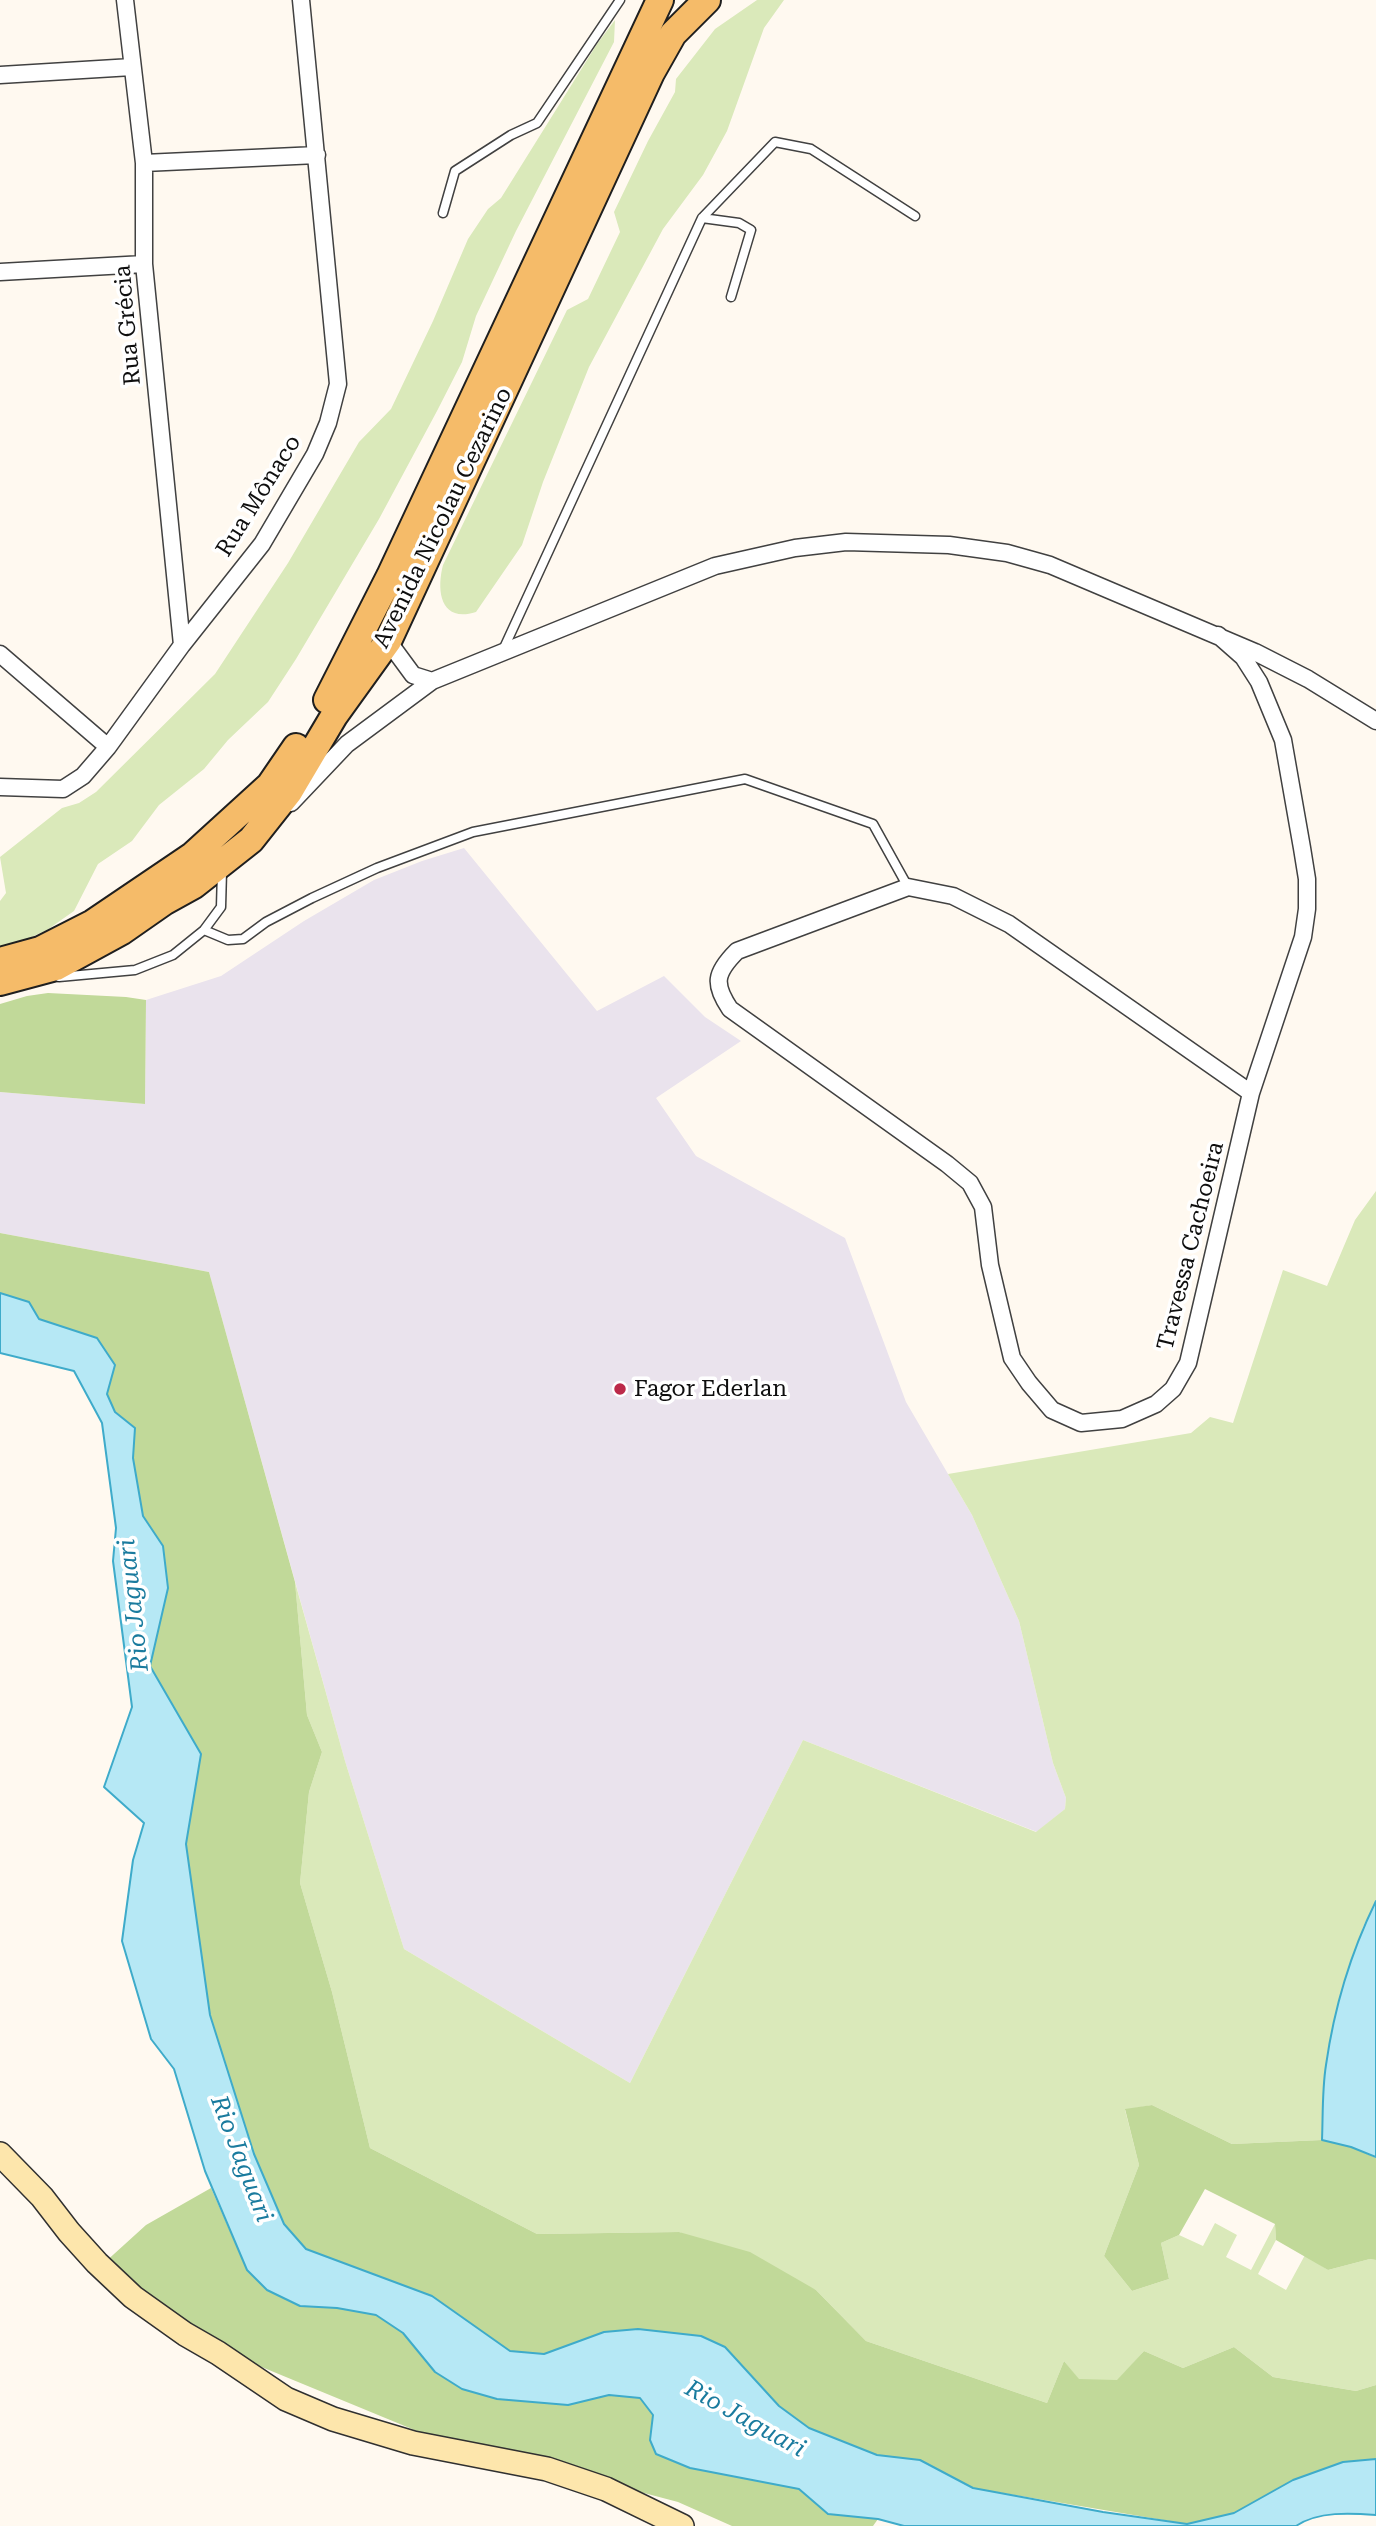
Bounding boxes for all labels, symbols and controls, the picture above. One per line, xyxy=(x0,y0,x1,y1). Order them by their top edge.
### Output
street label: Rua Grécia xyxy=(109,264,147,386)
street label: Avenida Nicolau Cezarino xyxy=(368,383,518,653)
street label: Rua Mônaco xyxy=(211,430,307,562)
street label: Travessa Cachoeira xyxy=(1152,1139,1230,1353)
place label: Fagor Ederlan xyxy=(634,1375,787,1403)
marker: Fagor Ederlan xyxy=(612,1381,628,1397)
water label: Rio Jaguari xyxy=(113,1537,155,1673)
water label: Rio Jaguari xyxy=(204,2092,278,2226)
water label: Rio Jaguari xyxy=(680,2374,810,2464)

